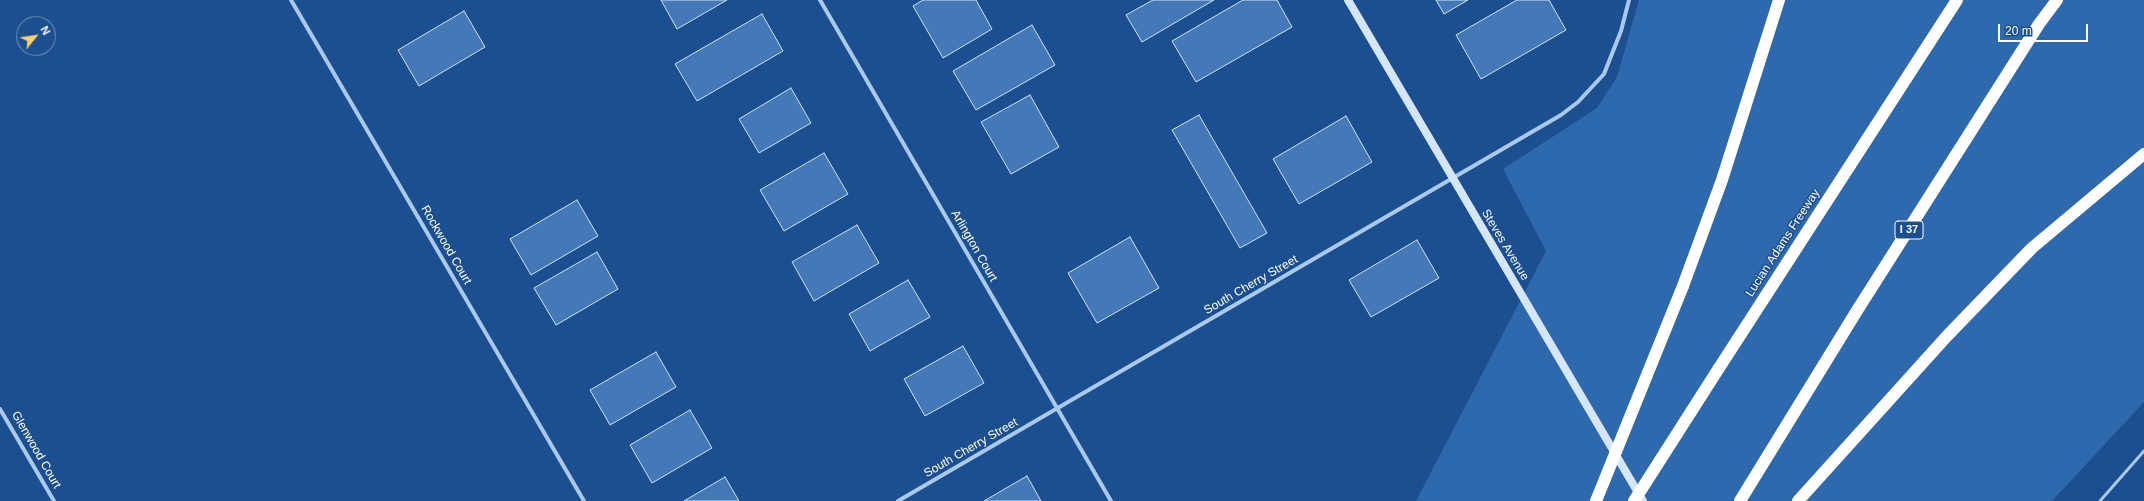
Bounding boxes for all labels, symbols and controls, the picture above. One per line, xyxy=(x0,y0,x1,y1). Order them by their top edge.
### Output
north arrow xyxy=(16,16,56,56)
scale bar xyxy=(2000,16,2090,42)
text: N xyxy=(38,24,53,37)
text: 20 m xyxy=(2005,24,2032,38)
street label: Lucian Adams Freeway xyxy=(1743,186,1823,300)
street label: Rockwood Court xyxy=(418,203,474,287)
street label: Steves Avenue xyxy=(1478,207,1532,283)
street label: Arlington Court xyxy=(948,208,1000,284)
road number: I 37 xyxy=(1895,221,1923,239)
street label: South Cherry Street xyxy=(1201,252,1301,318)
street label: Glenwood Court xyxy=(8,409,64,491)
street label: South Cherry Street xyxy=(921,415,1021,481)

